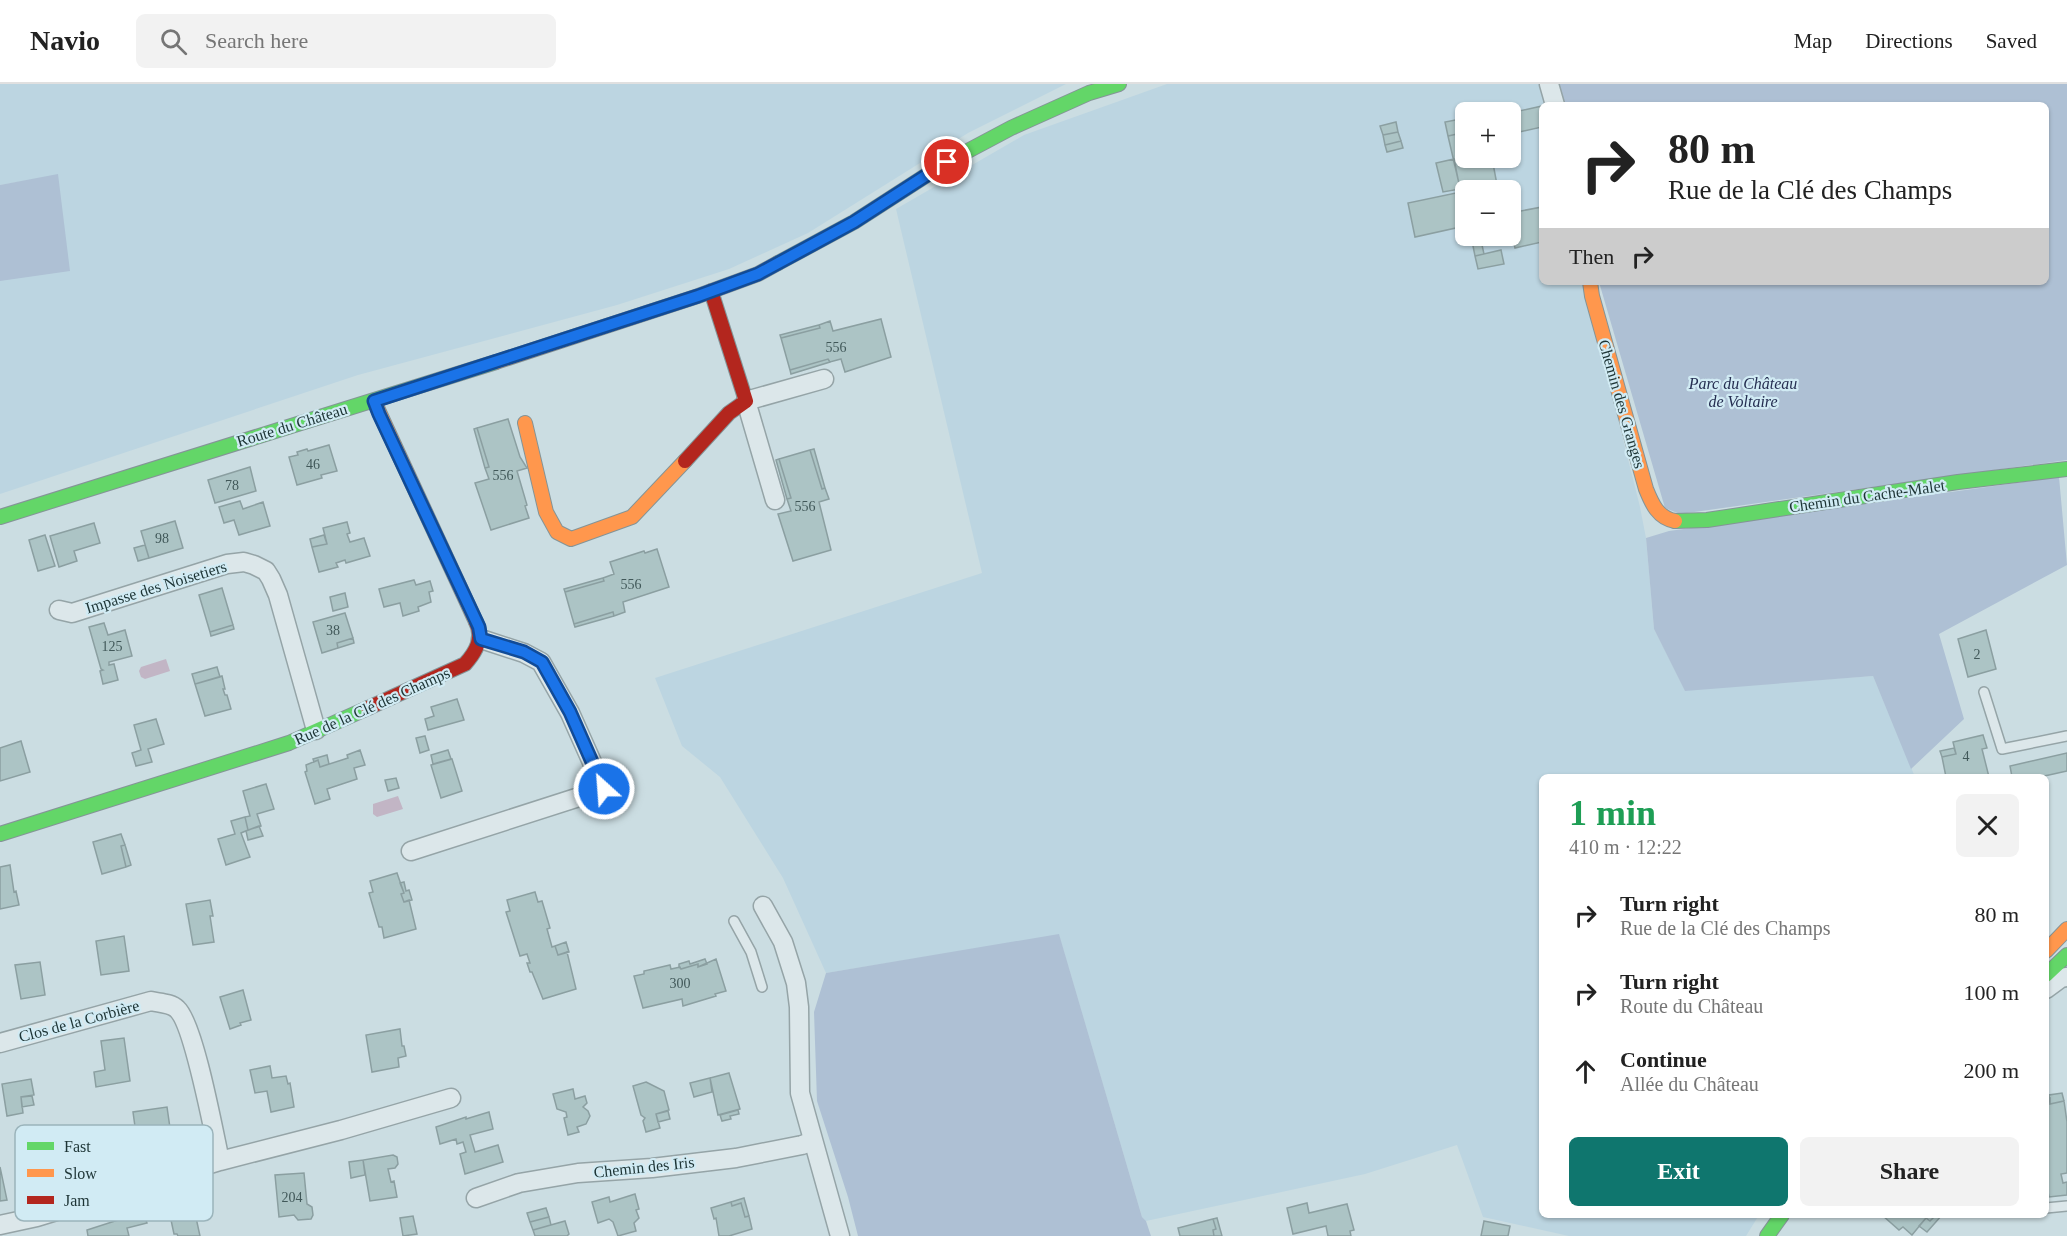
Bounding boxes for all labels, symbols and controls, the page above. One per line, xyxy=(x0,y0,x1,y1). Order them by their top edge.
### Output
search box xyxy=(136,14,556,68)
text: Navio xyxy=(30,25,100,56)
icon: search xyxy=(157,25,190,58)
text: Search here xyxy=(205,28,308,53)
text: Map xyxy=(1794,29,1832,53)
text: Directions xyxy=(1865,29,1953,53)
text: Saved xyxy=(1986,29,2037,53)
map controls xyxy=(1455,102,1521,246)
button: + xyxy=(1455,102,1521,168)
icon: right xyxy=(1569,126,1647,204)
text: 80 m xyxy=(1668,126,1756,172)
pin xyxy=(921,136,972,187)
icon: arrive xyxy=(930,145,963,178)
text: Rue de la Clé des Champs xyxy=(1668,175,1952,205)
button: − xyxy=(1455,180,1521,246)
icon: right xyxy=(1626,240,1659,273)
text: Then xyxy=(1569,244,1614,269)
street label: Chemin des Granges xyxy=(1594,338,1649,471)
house number: 556 xyxy=(826,340,847,355)
park label: Parc du Château de Voltaire xyxy=(1688,375,1797,410)
street label: Route du Château xyxy=(235,400,349,450)
house number: 46 xyxy=(306,457,320,472)
house number: 556 xyxy=(493,468,514,483)
street label: Chemin du Cache-Malet xyxy=(1788,477,1947,515)
house number: 78 xyxy=(225,478,239,493)
house number: 556 xyxy=(795,499,816,514)
house number: 98 xyxy=(155,531,169,546)
street label: Impasse des Noisetiers xyxy=(83,557,229,618)
house number: 556 xyxy=(621,577,642,592)
house number: 38 xyxy=(326,623,340,638)
house number: 125 xyxy=(102,639,123,654)
house number: 2 xyxy=(1974,647,1981,662)
street label: Rue de la Clé des Champs xyxy=(292,664,453,749)
house number: 4 xyxy=(1963,749,1970,764)
position arrow xyxy=(572,757,636,821)
text: 1 min xyxy=(1569,793,1656,833)
button: close xyxy=(1956,794,2019,857)
text: 410 m · 12:22 xyxy=(1569,836,1682,858)
text: Turn right xyxy=(1620,891,1719,916)
icon: right xyxy=(1569,899,1602,932)
text: 80 m xyxy=(1974,902,2019,927)
text: Rue de la Clé des Champs xyxy=(1620,917,1831,939)
text: Turn right xyxy=(1620,969,1719,994)
house number: 300 xyxy=(670,976,691,991)
icon: right xyxy=(1569,977,1602,1010)
text: 100 m xyxy=(1963,980,2019,1005)
text: Route du Château xyxy=(1620,995,1763,1017)
street label: Clos de la Corbière xyxy=(17,997,141,1045)
text: Continue xyxy=(1620,1047,1707,1072)
icon: ahead xyxy=(1569,1055,1602,1088)
text: 200 m xyxy=(1963,1058,2019,1083)
text: Allée du Château xyxy=(1620,1073,1759,1095)
legend xyxy=(15,1125,213,1221)
button: Exit xyxy=(1569,1137,1788,1206)
button: Share xyxy=(1800,1137,2019,1206)
text: Fast xyxy=(64,1138,91,1155)
street label: Chemin des Iris xyxy=(593,1153,695,1181)
text: Slow xyxy=(64,1165,97,1182)
house number: 204 xyxy=(282,1190,303,1205)
text: Jam xyxy=(64,1192,90,1209)

